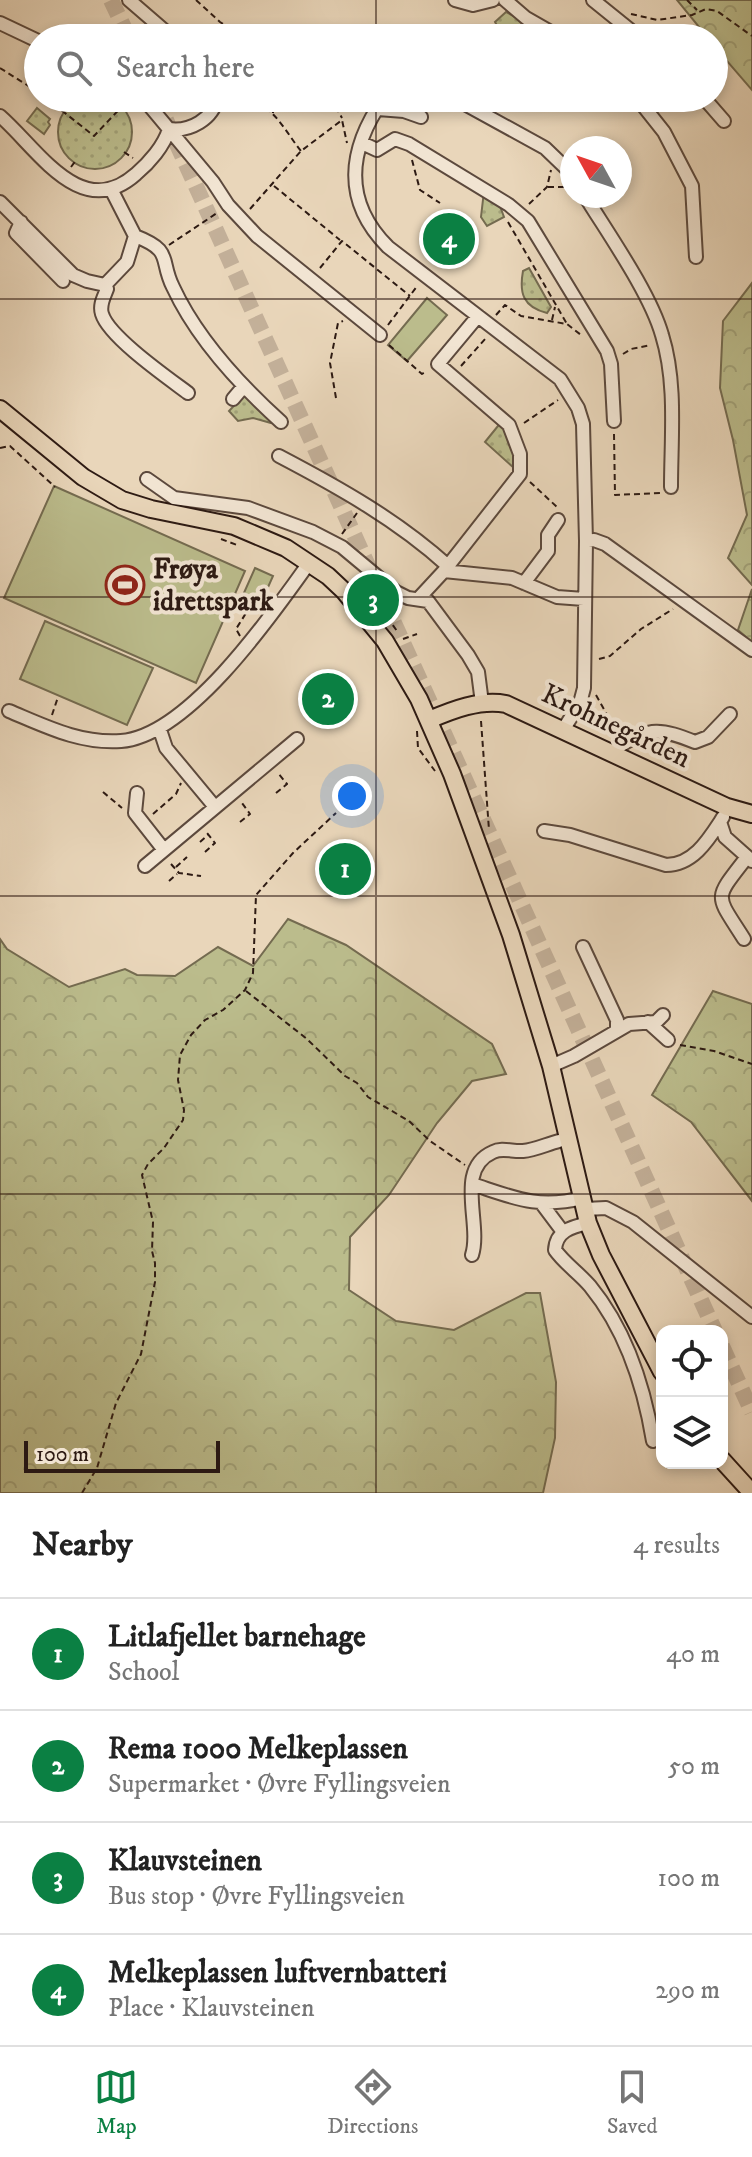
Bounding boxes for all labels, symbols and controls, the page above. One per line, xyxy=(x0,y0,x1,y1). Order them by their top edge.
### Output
search box xyxy=(24,24,728,112)
icon: search xyxy=(52,46,96,90)
text: Search here xyxy=(116,50,255,87)
north arrow xyxy=(560,136,632,208)
pin: 4 xyxy=(423,209,475,269)
place label: Frøya idrettspark xyxy=(153,552,275,619)
sports icon: Frøya idrettspark xyxy=(104,564,146,606)
pin: 3 xyxy=(347,570,399,630)
pin: 2 xyxy=(302,669,354,729)
street label: Krohnegården xyxy=(536,676,696,776)
your location xyxy=(332,776,372,816)
pin: 1 xyxy=(319,839,371,899)
map controls xyxy=(656,1325,728,1469)
button: locate xyxy=(656,1325,728,1397)
button: layers xyxy=(656,1397,728,1469)
scale bar xyxy=(24,1437,220,1473)
text: 100 m xyxy=(36,1441,89,1468)
text: Nearby xyxy=(32,1524,133,1566)
text: 4 results xyxy=(633,1529,720,1562)
text: Litlafjellet barnehage xyxy=(108,1619,366,1656)
text: 1 xyxy=(53,1638,63,1671)
text: 40 m xyxy=(666,1638,720,1671)
text: School xyxy=(108,1656,179,1689)
text: Rema 1000 Melkeplassen xyxy=(108,1731,408,1768)
text: 2 xyxy=(52,1750,64,1783)
text: 50 m xyxy=(668,1750,720,1783)
text: Supermarket · Øvre Fyllingsveien xyxy=(108,1768,451,1801)
text: Klauvsteinen xyxy=(108,1843,262,1880)
text: 3 xyxy=(53,1862,63,1895)
text: 100 m xyxy=(657,1862,720,1895)
text: Bus stop · Øvre Fyllingsveien xyxy=(108,1880,405,1913)
text: Melkeplassen luftvernbatteri xyxy=(108,1955,447,1992)
text: 4 xyxy=(51,1974,65,2007)
text: 290 m xyxy=(655,1974,720,2007)
text: Place · Klauvsteinen xyxy=(108,1992,315,2025)
tab: Map xyxy=(94,2065,138,2140)
tab: Directions xyxy=(327,2065,418,2140)
tab: Saved xyxy=(607,2065,658,2140)

